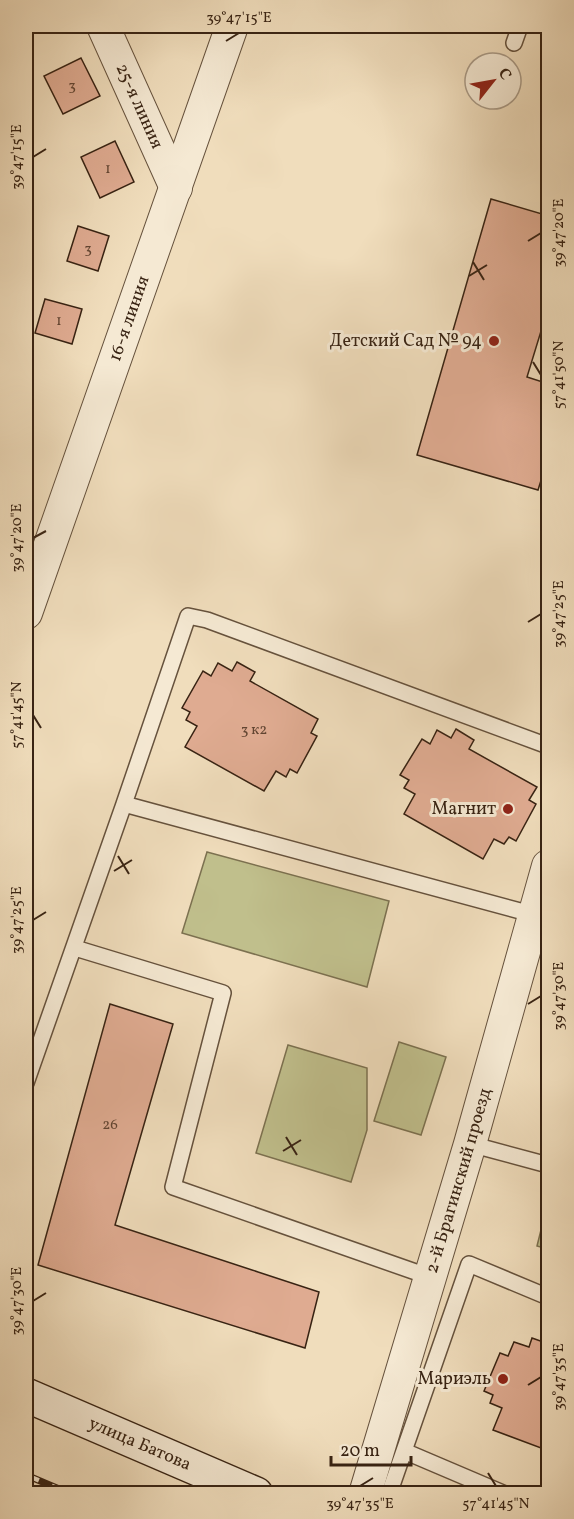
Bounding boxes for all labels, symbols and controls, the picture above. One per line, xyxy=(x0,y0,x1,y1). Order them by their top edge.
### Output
text: 39°47'15"E xyxy=(206,8,272,29)
north arrow xyxy=(463,51,523,111)
street label: 25-я линия xyxy=(109,60,169,153)
text: С xyxy=(492,64,516,84)
house number: 3 xyxy=(68,76,76,97)
text: 39°47'15"E xyxy=(7,124,28,190)
house number: 1 xyxy=(105,159,111,180)
text: 39°47'20"E xyxy=(549,198,570,268)
house number: 3 xyxy=(84,239,92,260)
street label: 16-я линия xyxy=(103,272,156,365)
house number: 1 xyxy=(56,311,62,332)
place label: Детский Сад № 94 xyxy=(330,329,482,354)
marker: Детский Сад № 94 xyxy=(487,334,501,348)
text: 57°41'50"N xyxy=(549,341,570,409)
text: 39°47'20"E xyxy=(7,503,28,573)
text: 39°47'25"E xyxy=(549,580,570,648)
text: 57°41'45"N xyxy=(7,681,28,749)
house number: 3 к2 xyxy=(241,720,267,741)
place label: Магнит xyxy=(432,797,496,822)
marker: Магнит xyxy=(501,802,515,816)
text: 39°47'25"E xyxy=(7,886,28,954)
text: 39°47'30"E xyxy=(549,962,570,1030)
street label: 2-й Брагинский проезд xyxy=(419,1085,498,1276)
house number: 26 xyxy=(102,1115,118,1136)
text: 39°47'30"E xyxy=(7,1267,28,1335)
text: 39°47'35"E xyxy=(549,1343,570,1411)
place label: Мариэль xyxy=(417,1367,491,1392)
marker: Мариэль xyxy=(496,1372,510,1386)
street label: улица Батова xyxy=(85,1411,195,1477)
scale bar xyxy=(331,1429,410,1467)
text: 20 m xyxy=(340,1439,380,1464)
text: 39°47'35"E xyxy=(326,1494,394,1515)
text: 57°41'45"N xyxy=(462,1494,530,1515)

